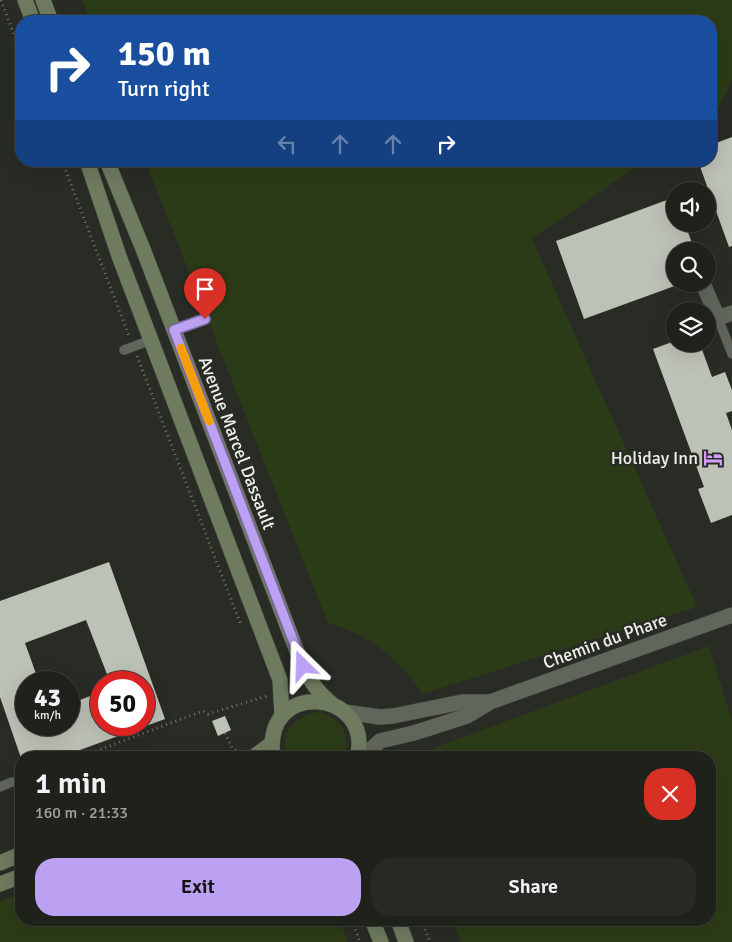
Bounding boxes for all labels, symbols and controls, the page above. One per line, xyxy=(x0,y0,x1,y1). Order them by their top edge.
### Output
text: 150 m xyxy=(118,32,211,75)
icon: right xyxy=(35,35,100,100)
text: Turn right xyxy=(118,75,210,102)
icon: left xyxy=(273,130,301,158)
icon: ahead xyxy=(326,130,354,158)
icon: ahead xyxy=(379,130,407,158)
icon: right xyxy=(432,130,460,158)
map controls xyxy=(666,182,716,352)
button: sound xyxy=(666,182,716,232)
button: search xyxy=(666,242,716,292)
pin xyxy=(184,268,226,319)
icon: arrive xyxy=(191,275,219,303)
button: layers xyxy=(666,302,716,352)
street label: Avenue Marcel Dassault xyxy=(194,353,280,533)
place label: Holiday Inn xyxy=(611,447,698,469)
hotel icon: Holiday Inn xyxy=(702,447,724,469)
street label: Chemin du Phare xyxy=(540,608,670,674)
position arrow xyxy=(276,639,328,691)
speed limit sign: 50 xyxy=(90,671,155,736)
text: 43 xyxy=(34,682,61,713)
text: km/h xyxy=(34,708,61,723)
text: 1 min xyxy=(35,765,107,802)
button: close xyxy=(644,768,696,820)
text: 160 m · 21:33 xyxy=(35,803,128,823)
button: Exit xyxy=(35,858,361,916)
button: Share xyxy=(371,858,696,916)

